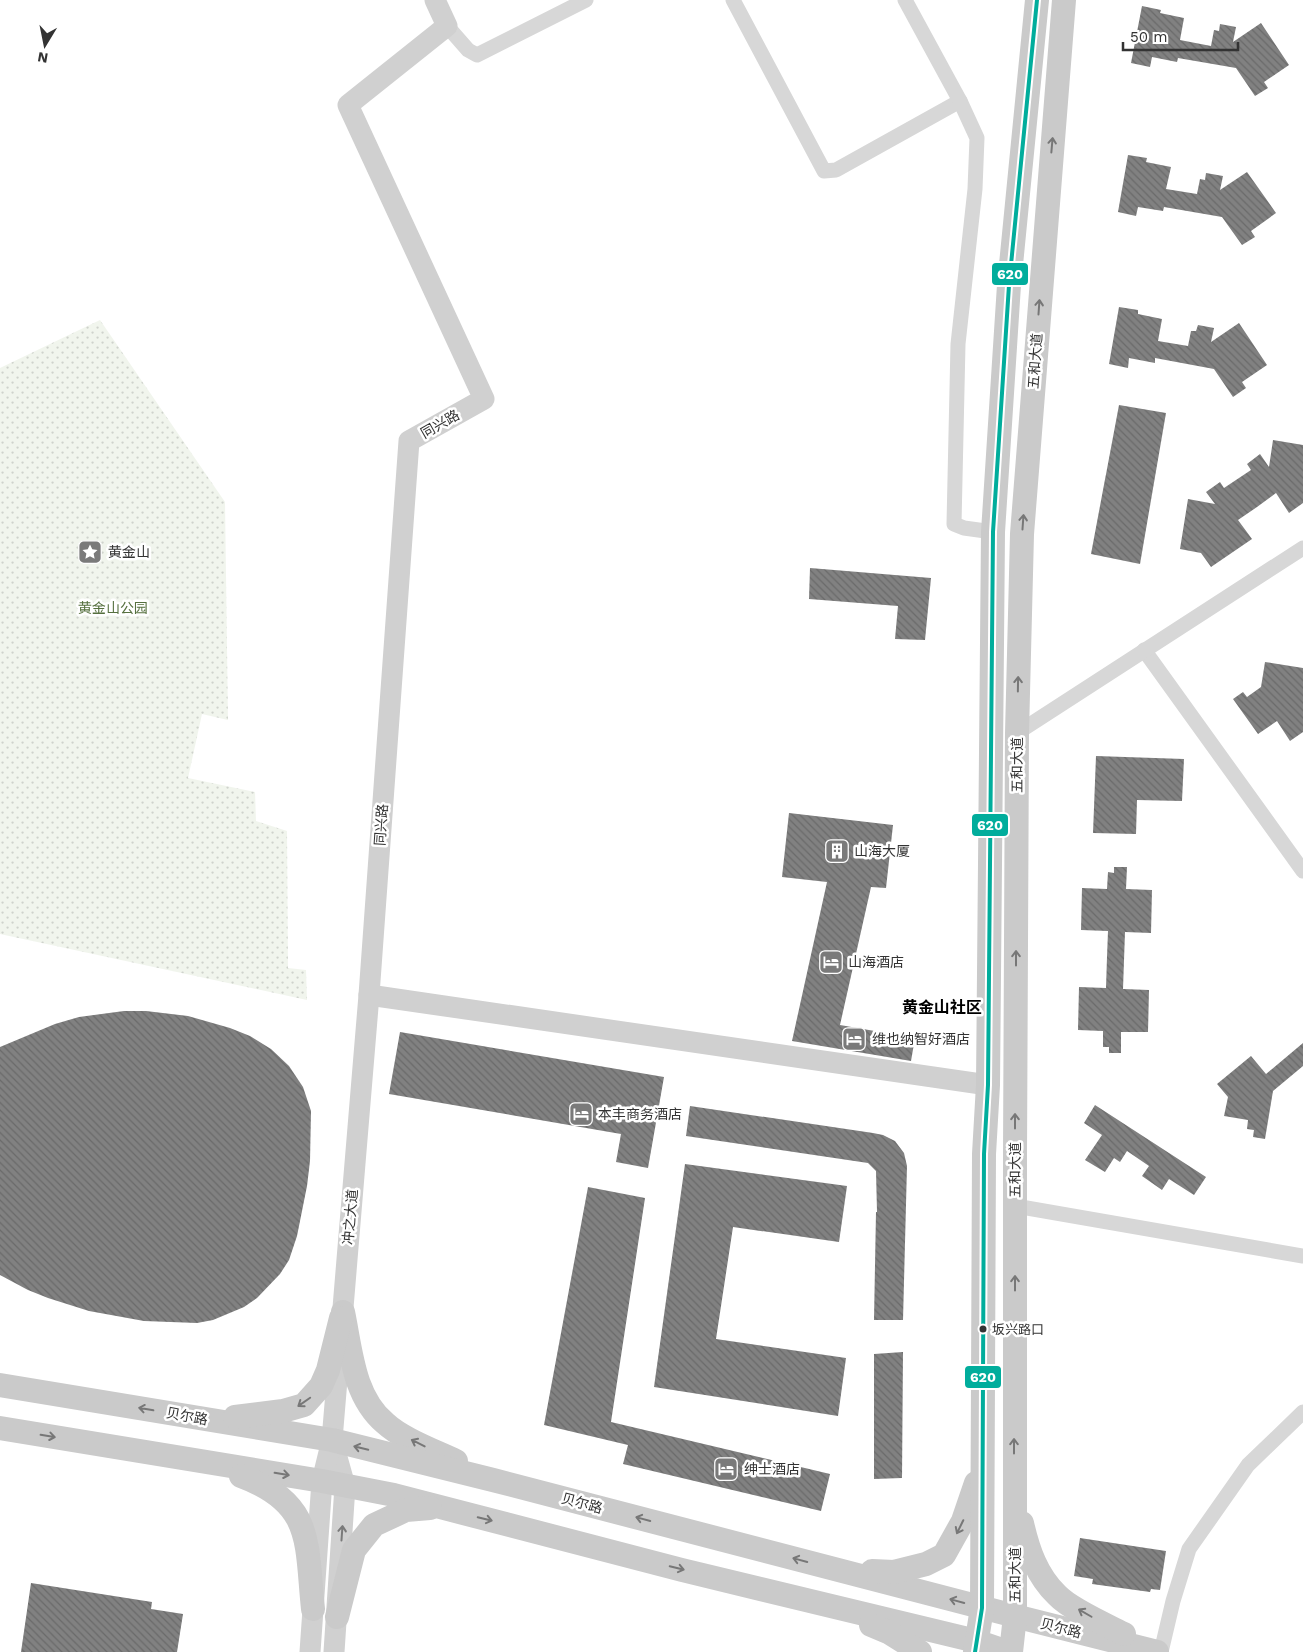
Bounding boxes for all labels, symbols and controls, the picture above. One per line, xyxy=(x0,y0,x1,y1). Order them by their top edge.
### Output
north arrow xyxy=(20,20,70,70)
scale bar xyxy=(1123,20,1238,52)
text: 50 m xyxy=(1130,28,1167,46)
text: N xyxy=(36,49,49,67)
one-way arrow xyxy=(1048,137,1057,153)
line badge: 620 xyxy=(991,262,1029,286)
text: 620 xyxy=(997,266,1023,282)
one-way arrow xyxy=(1035,299,1044,315)
street label: 五和大道 xyxy=(1025,333,1045,389)
street label: 同兴路 xyxy=(418,407,462,441)
one-way arrow xyxy=(1018,514,1028,530)
place icon: 黄金山 xyxy=(77,539,103,565)
place label: 黄金山 xyxy=(108,544,150,560)
park label: 黄金山公园 xyxy=(78,600,148,616)
one-way arrow xyxy=(1014,676,1023,692)
street label: 五和大道 xyxy=(1009,737,1025,793)
street label: 同兴路 xyxy=(372,803,390,847)
line badge: 620 xyxy=(971,813,1009,837)
text: 620 xyxy=(977,817,1003,833)
building icon: 山海大厦 xyxy=(824,838,850,864)
place label: 山海大厦 xyxy=(854,843,910,859)
hotel icon: 山海酒店 xyxy=(818,949,844,975)
one-way arrow xyxy=(1011,951,1021,967)
place label: 山海酒店 xyxy=(848,954,904,970)
district label: 黄金山社区 xyxy=(902,998,982,1017)
hotel icon: 维也纳智好酒店 xyxy=(841,1026,867,1052)
place label: 维也纳智好酒店 xyxy=(872,1031,970,1047)
hotel icon: 本丰商务酒店 xyxy=(568,1101,594,1127)
place label: 本丰商务酒店 xyxy=(598,1106,682,1122)
one-way arrow xyxy=(1010,1113,1020,1130)
street label: 五和大道 xyxy=(1007,1142,1023,1198)
street label: 冲之大道 xyxy=(340,1188,360,1246)
one-way arrow xyxy=(1010,1276,1020,1292)
place label: 坂兴路口 xyxy=(992,1322,1044,1337)
marker: 坂兴路口 xyxy=(978,1324,988,1334)
line badge: 620 xyxy=(964,1365,1002,1389)
text: 620 xyxy=(970,1369,996,1385)
one-way arrow xyxy=(297,1397,311,1407)
one-way arrow xyxy=(138,1404,154,1414)
street label: 贝尔路 xyxy=(165,1404,209,1428)
one-way arrow xyxy=(40,1431,56,1441)
one-way arrow xyxy=(411,1438,426,1447)
one-way arrow xyxy=(1009,1438,1019,1454)
one-way arrow xyxy=(353,1443,369,1452)
hotel icon: 绅士酒店 xyxy=(713,1456,739,1482)
place label: 绅士酒店 xyxy=(744,1461,800,1477)
one-way arrow xyxy=(273,1470,289,1480)
street label: 贝尔路 xyxy=(560,1490,604,1516)
one-way arrow xyxy=(635,1514,651,1524)
one-way arrow xyxy=(477,1515,493,1524)
one-way arrow xyxy=(955,1519,964,1534)
one-way arrow xyxy=(337,1526,347,1542)
street label: 五和大道 xyxy=(1007,1547,1023,1603)
one-way arrow xyxy=(793,1555,809,1565)
one-way arrow xyxy=(668,1564,684,1573)
one-way arrow xyxy=(950,1596,966,1606)
one-way arrow xyxy=(1078,1608,1092,1618)
street label: 贝尔路 xyxy=(1039,1615,1083,1641)

